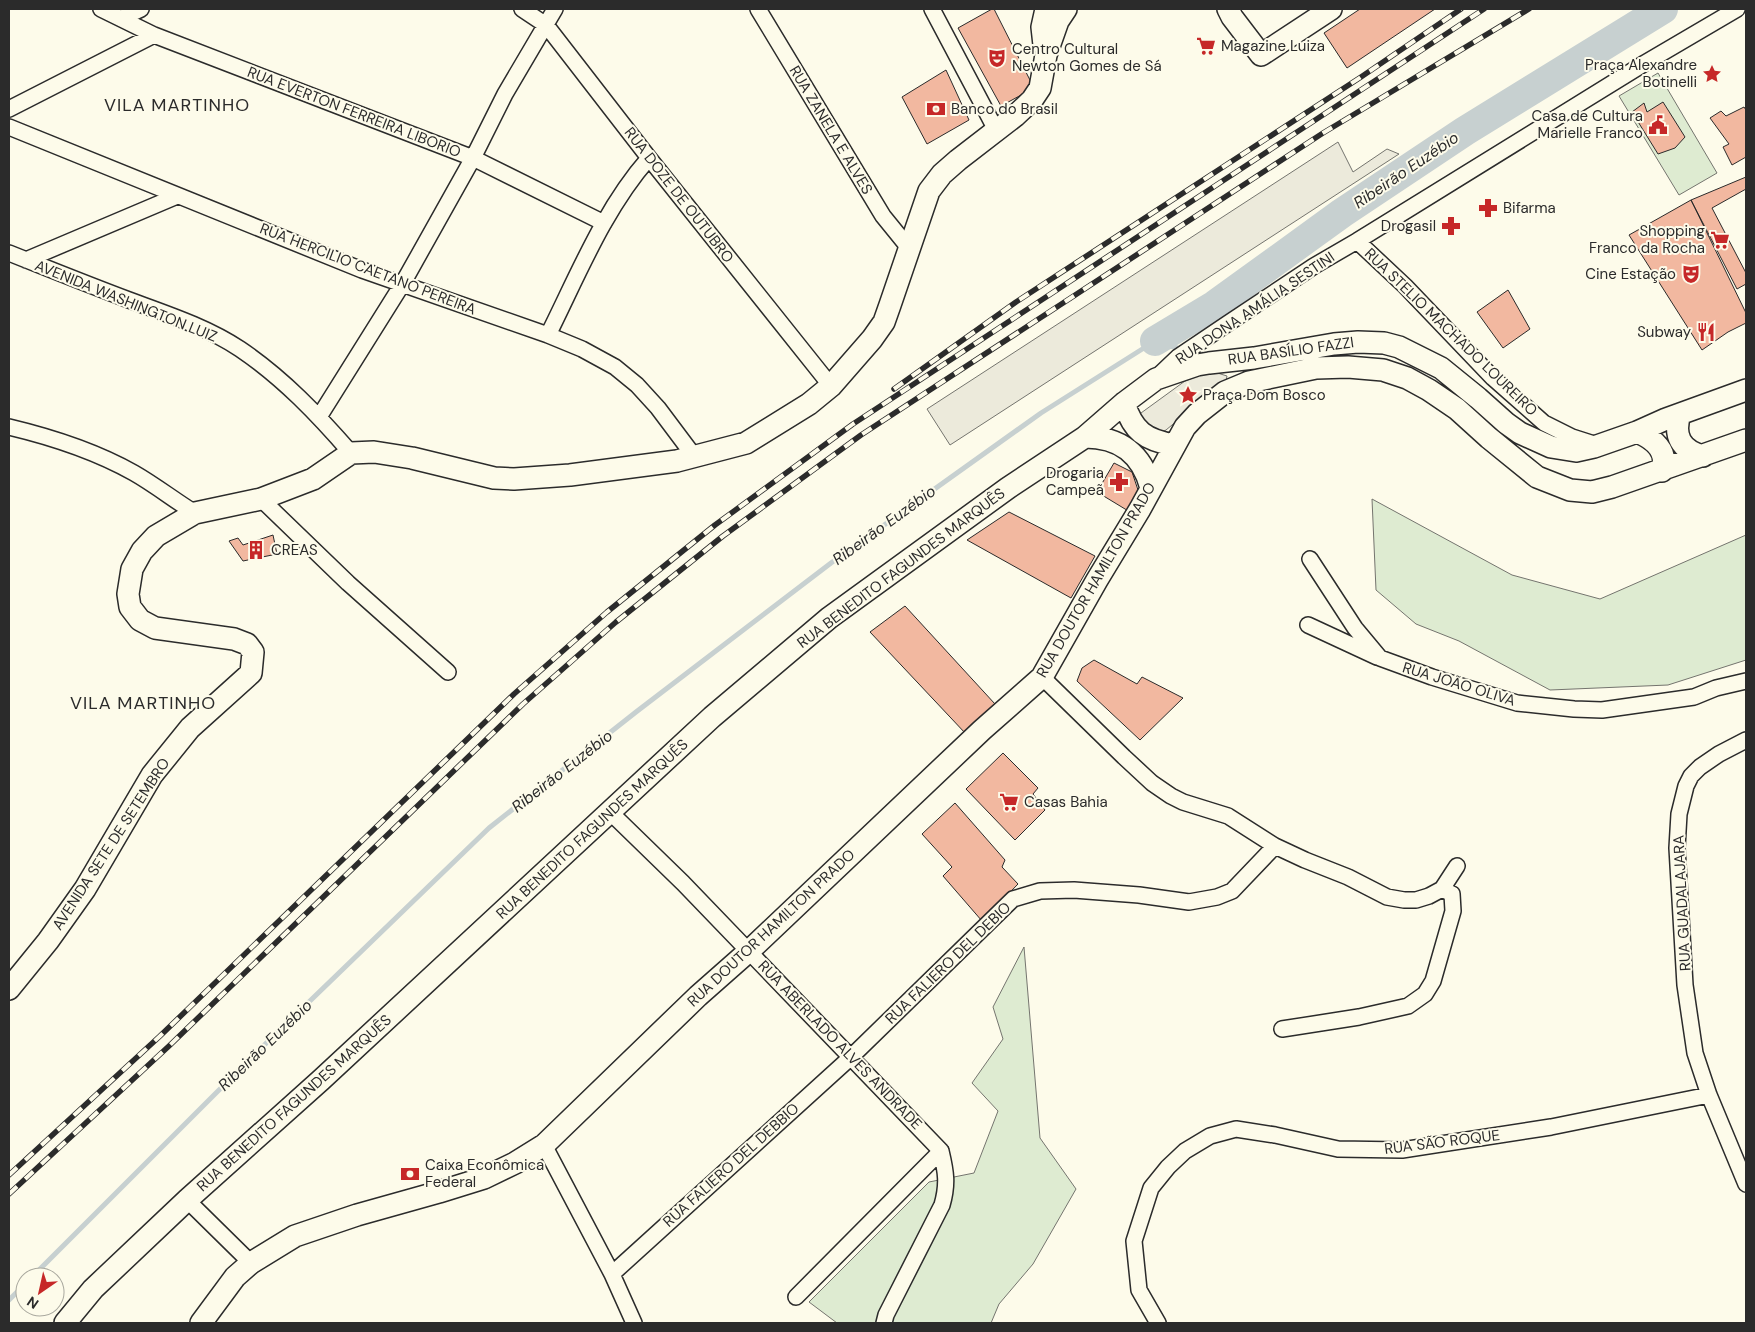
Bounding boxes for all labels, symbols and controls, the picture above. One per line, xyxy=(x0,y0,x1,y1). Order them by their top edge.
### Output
supermarket icon: Magazine Luiza xyxy=(1195,35,1217,57)
place label: Magazine Luiza xyxy=(1221,36,1325,56)
place label: Centro Cultural Newton Gomes de Sá xyxy=(1012,39,1162,76)
theatre icon: Centro Cultural Newton Gomes de Sá xyxy=(986,47,1008,69)
place label: Praça Alexandre Botinelli xyxy=(1585,55,1697,92)
street label: RUA EVERTON FERREIRA LIBORIO xyxy=(244,62,464,162)
street label: RUA ZANELA E ALVES xyxy=(785,62,878,198)
place icon: Praça Alexandre Botinelli xyxy=(1701,63,1723,85)
district label: VILA MARTINHO xyxy=(104,93,250,117)
bank icon: Banco do Brasil xyxy=(925,98,947,120)
place label: Banco do Brasil xyxy=(951,99,1058,119)
place label: Casa de Cultura Marielle Franco xyxy=(1532,106,1643,143)
public building icon: Casa de Cultura Marielle Franco xyxy=(1647,114,1669,136)
street label: RUA DOZE DE OUTUBRO xyxy=(620,123,738,267)
water label: Ribeirão Euzébio xyxy=(1349,127,1463,213)
pharmacy icon: Bifarma xyxy=(1477,197,1499,219)
place label: Bifarma xyxy=(1503,198,1556,218)
pharmacy icon: Drogasil xyxy=(1440,215,1462,237)
place label: Drogasil xyxy=(1381,216,1436,236)
street label: RUA HERCILIO CAETANO PEREIRA xyxy=(257,218,479,320)
place label: Shopping Franco da Rocha xyxy=(1589,221,1705,258)
supermarket icon: Shopping Franco da Rocha xyxy=(1709,229,1731,251)
street label: RUA STELIO MACHADO LOUREIRO xyxy=(1360,244,1542,420)
street label: RUA DONA AMÁLIA SESTINI xyxy=(1172,247,1338,369)
street label: AVENIDA WASHINGTON LUIZ xyxy=(32,255,220,347)
theatre icon: Cine Estação xyxy=(1680,263,1702,285)
place label: Cine Estação xyxy=(1585,264,1676,284)
restaurant icon: Subway xyxy=(1695,321,1717,343)
place label: Subway xyxy=(1637,322,1692,342)
street label: RUA BASÍLIO FAZZI xyxy=(1227,332,1355,370)
place icon: Praça Dom Bosco xyxy=(1177,384,1199,406)
place label: Praça Dom Bosco xyxy=(1203,385,1326,405)
place label: Drogaria Campeã xyxy=(1046,463,1104,500)
pharmacy icon: Drogaria Campeã xyxy=(1108,471,1130,493)
street label: RUA DOUTOR HAMILTON PRADO xyxy=(1032,479,1160,681)
water label: Ribeirão Euzébio xyxy=(828,480,940,570)
street label: RUA BENEDITO FAGUNDES MARQUÊS xyxy=(793,483,1009,653)
building icon: CREAS xyxy=(245,539,267,561)
place label: CREAS xyxy=(271,540,318,560)
street label: RUA JOÃO OLIVA xyxy=(1400,657,1518,711)
district label: VILA MARTINHO xyxy=(70,691,216,715)
water label: Ribeirão Euzébio xyxy=(507,725,617,817)
street label: RUA BENEDITO FAGUNDES MARQUÊS xyxy=(492,734,692,923)
street label: AVENIDA SETE DE SETEMBRO xyxy=(48,754,174,934)
supermarket icon: Casas Bahia xyxy=(998,791,1020,813)
place label: Casas Bahia xyxy=(1024,792,1108,812)
street label: RUA GUADALAJARA xyxy=(1668,834,1696,972)
street label: RUA DOUTOR HAMILTON PRADO xyxy=(683,845,859,1011)
street label: RUA FALIERO DEL DEBIO xyxy=(881,898,1015,1028)
street label: RUA ABERLADO ALVES ANDRADE xyxy=(754,956,926,1134)
water label: Ribeirão Euzébio xyxy=(214,995,316,1095)
street label: RUA BENEDITO FAGUNDES MARQUÊS xyxy=(192,1010,396,1196)
street label: RUA FALIERO DEL DEBBIO xyxy=(659,1099,803,1231)
street label: RUA SÃO ROQUE xyxy=(1383,1125,1501,1159)
place label: Caixa Econômica Federal xyxy=(425,1155,544,1192)
bank icon: Caixa Econômica Federal xyxy=(399,1163,421,1185)
north arrow xyxy=(15,1267,65,1317)
text: N xyxy=(23,1292,42,1313)

